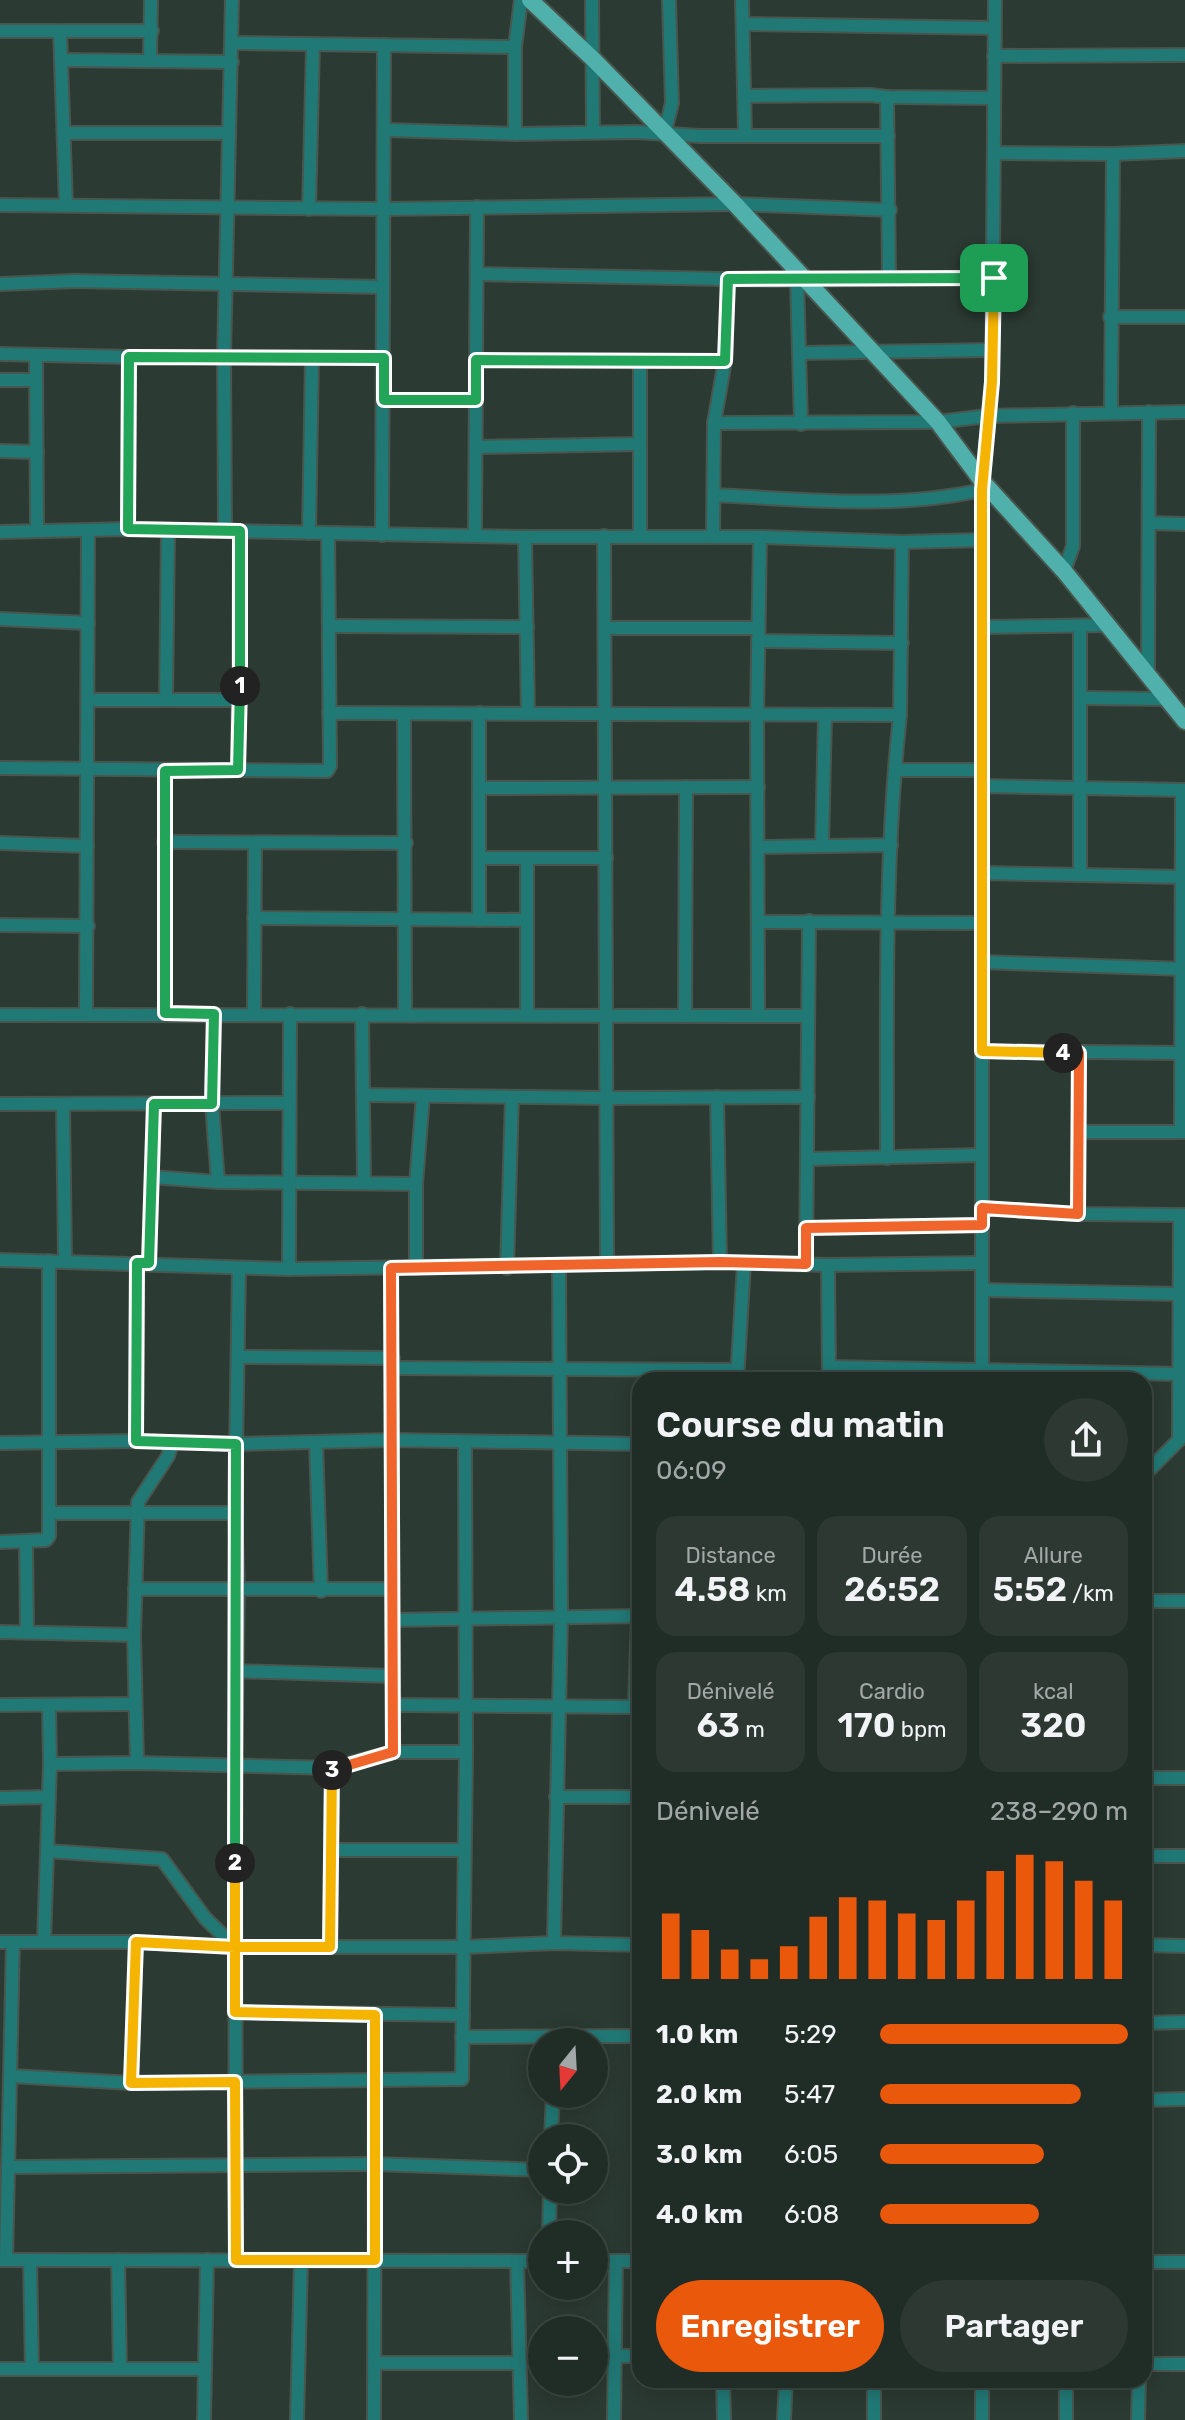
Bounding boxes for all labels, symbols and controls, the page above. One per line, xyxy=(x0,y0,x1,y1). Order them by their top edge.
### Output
pin xyxy=(960,244,1028,312)
icon: arrive xyxy=(972,256,1016,300)
pin: 1 xyxy=(220,666,260,706)
text: 1 xyxy=(235,672,245,699)
pin: 4 xyxy=(1043,1033,1083,1073)
text: 4 xyxy=(1055,1039,1071,1066)
button: share xyxy=(1044,1398,1128,1482)
text: Course du matin xyxy=(656,1403,945,1446)
text: 06:09 xyxy=(656,1455,727,1486)
text: Distance xyxy=(686,1542,776,1569)
text: Durée xyxy=(861,1542,923,1569)
text: Allure xyxy=(1024,1542,1083,1569)
text: 4.58 xyxy=(675,1569,750,1610)
text: 26:52 xyxy=(844,1569,940,1610)
text: 5:52 xyxy=(993,1569,1067,1610)
text: km xyxy=(750,1580,787,1607)
text: /km xyxy=(1067,1580,1114,1607)
text: Dénivelé xyxy=(687,1678,775,1705)
text: Cardio xyxy=(859,1678,925,1705)
text: kcal xyxy=(1033,1678,1074,1705)
text: 63 xyxy=(696,1705,740,1746)
text: 170 xyxy=(837,1705,895,1746)
text: 320 xyxy=(1020,1705,1086,1746)
text: m xyxy=(740,1716,765,1743)
text: bpm xyxy=(895,1716,947,1743)
pin: 3 xyxy=(312,1750,352,1790)
text: 3 xyxy=(325,1756,339,1783)
text: Dénivelé xyxy=(656,1796,760,1827)
text: 238–290 m xyxy=(990,1796,1128,1827)
pin: 2 xyxy=(215,1843,255,1883)
text: 2 xyxy=(228,1849,242,1876)
text: 1.0 km xyxy=(656,2019,738,2050)
text: 5:29 xyxy=(784,2019,837,2050)
north arrow xyxy=(528,2028,608,2108)
map controls xyxy=(528,2028,608,2396)
text: 2.0 km xyxy=(656,2079,742,2110)
text: 5:47 xyxy=(784,2079,835,2110)
button: locate xyxy=(528,2124,608,2204)
text: 3.0 km xyxy=(656,2139,743,2170)
text: 6:05 xyxy=(784,2139,838,2170)
text: 4.0 km xyxy=(656,2199,743,2230)
text: 6:08 xyxy=(784,2199,839,2230)
button: + xyxy=(528,2220,608,2300)
button: Enregistrer xyxy=(656,2280,884,2372)
button: Partager xyxy=(900,2280,1128,2372)
button: − xyxy=(528,2316,608,2396)

